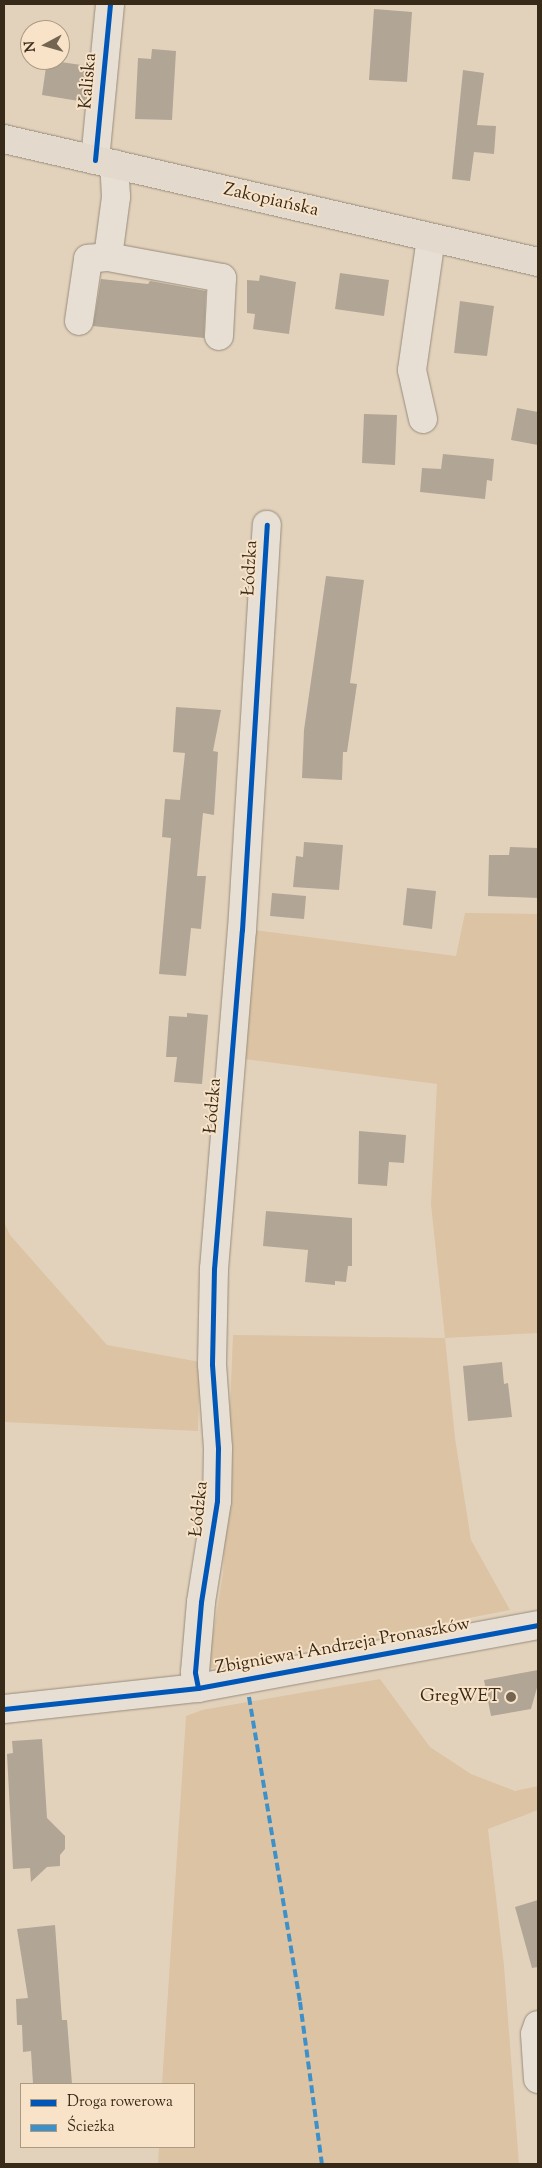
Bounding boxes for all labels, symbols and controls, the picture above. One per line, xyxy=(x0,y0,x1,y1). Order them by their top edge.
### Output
north arrow xyxy=(20,20,70,70)
text: N xyxy=(21,40,42,53)
street label: Kaliska xyxy=(76,52,102,110)
street label: Zakopiańska xyxy=(221,180,321,222)
street label: Łódzka xyxy=(239,540,263,596)
street label: Łódzka xyxy=(201,1077,227,1135)
street label: Łódzka xyxy=(186,1480,214,1538)
street label: Zbigniewa i Andrzeja Pronaszków xyxy=(214,1614,472,1680)
place label: GregWET xyxy=(420,1686,501,1708)
marker: GregWET xyxy=(505,1691,517,1703)
legend xyxy=(20,2083,195,2148)
text: Droga rowerowa xyxy=(67,2092,173,2113)
text: Ścieżka xyxy=(67,2117,115,2138)

